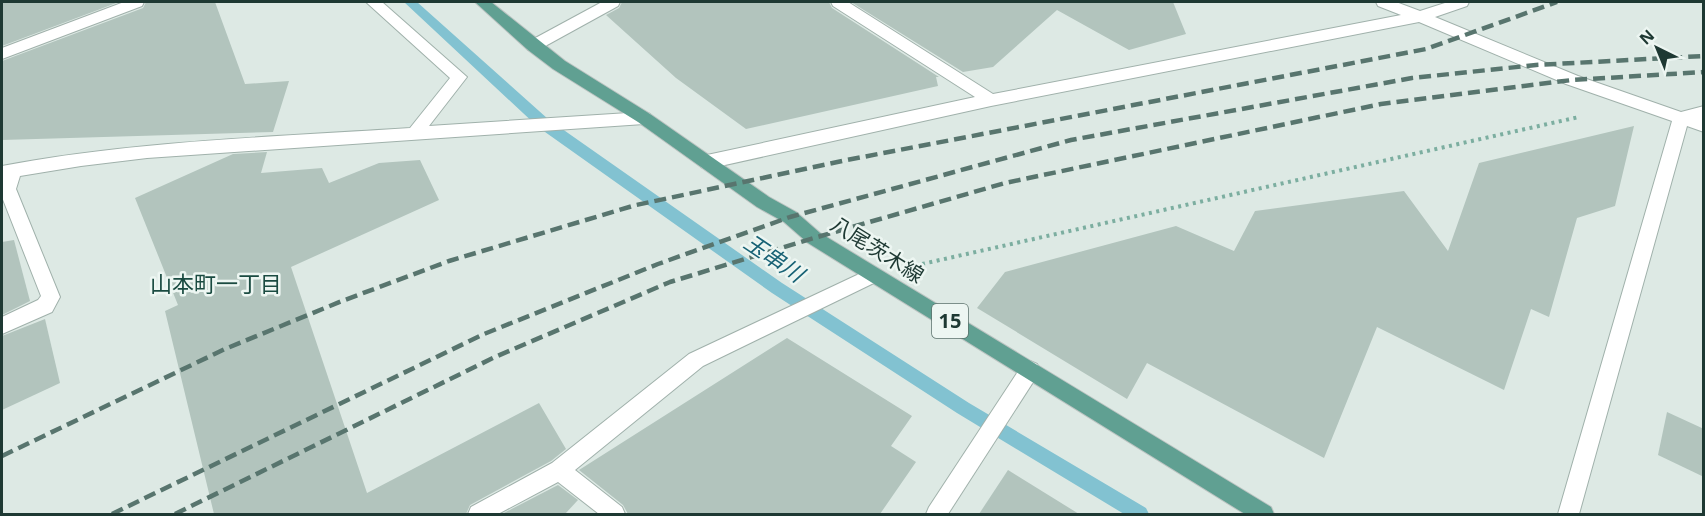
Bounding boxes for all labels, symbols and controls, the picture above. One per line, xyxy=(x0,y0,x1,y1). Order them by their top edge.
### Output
north arrow xyxy=(1627,18,1687,78)
text: N xyxy=(1635,25,1659,50)
street label: 八尾茨木線 xyxy=(826,209,929,289)
water label: 玉串川 xyxy=(739,226,812,289)
district label: 山本町一丁目 xyxy=(150,268,282,298)
road number: 15 xyxy=(932,304,968,338)

